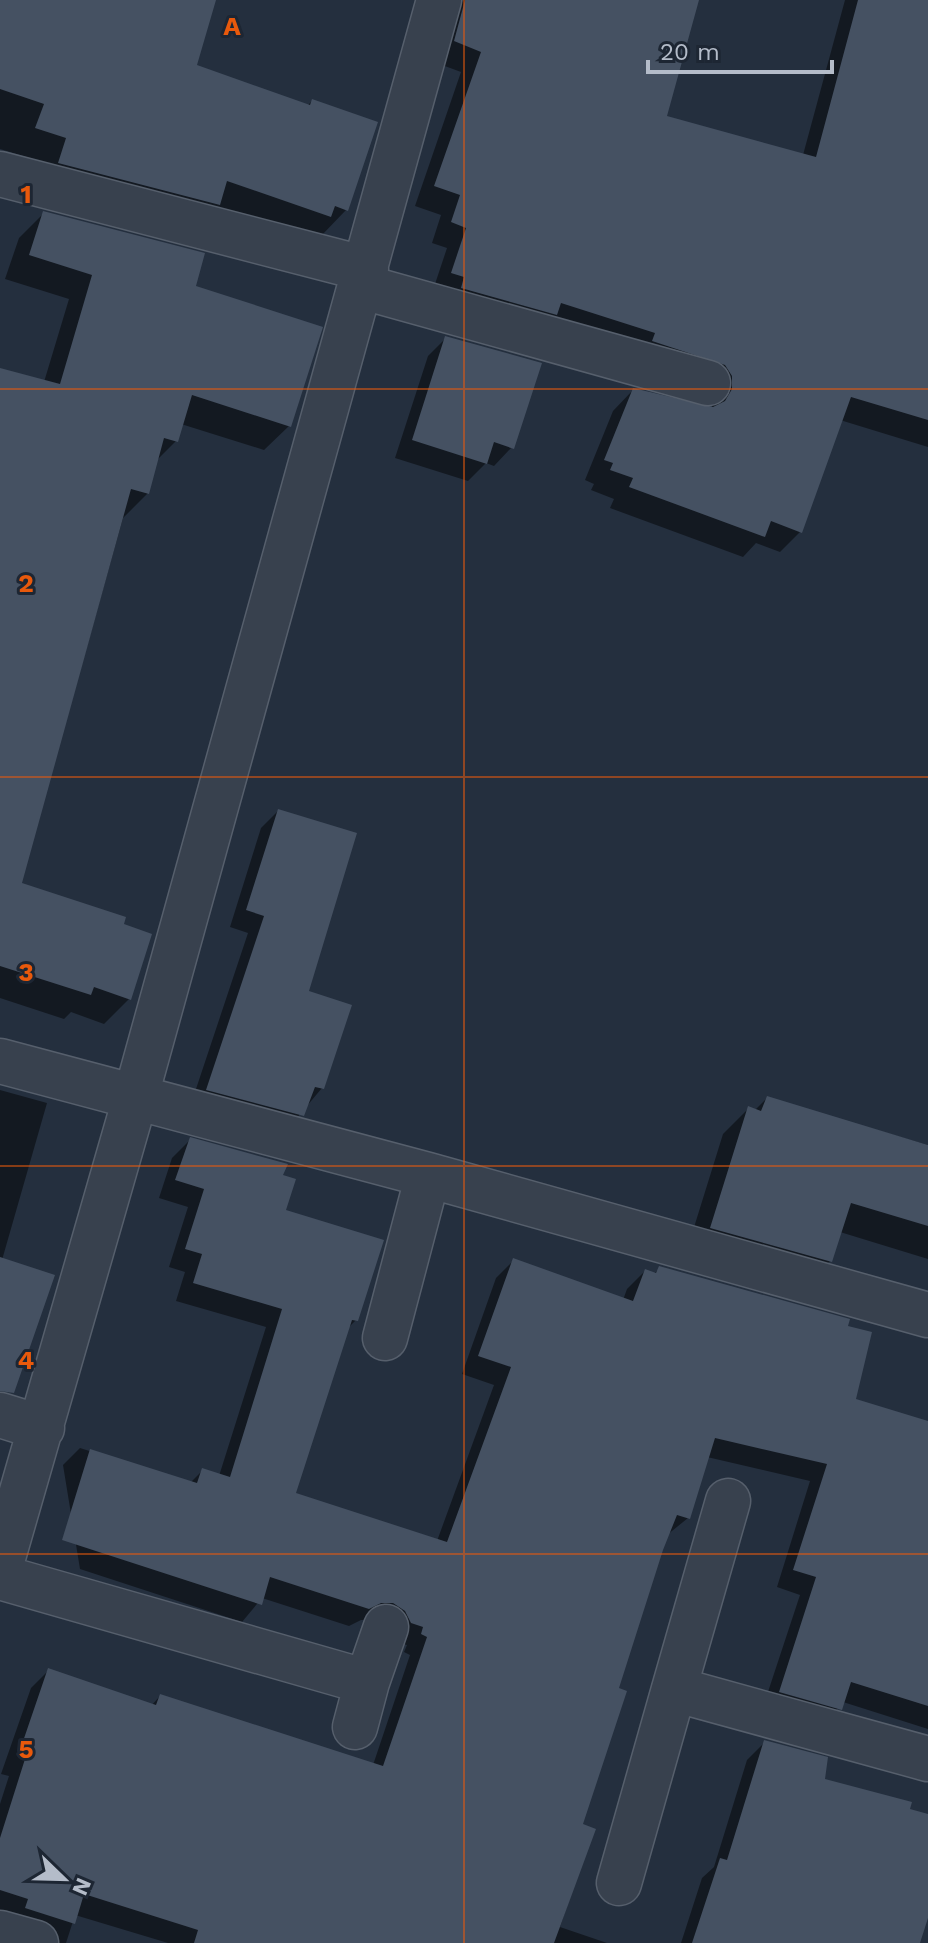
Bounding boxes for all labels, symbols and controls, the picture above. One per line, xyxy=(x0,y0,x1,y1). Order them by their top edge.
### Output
text: A xyxy=(223,11,241,41)
scale bar xyxy=(648,24,832,74)
text: 20 m xyxy=(660,38,720,66)
text: 1 xyxy=(20,179,32,209)
text: 2 xyxy=(18,568,34,598)
text: 3 xyxy=(18,957,34,987)
text: 4 xyxy=(18,1345,35,1375)
text: 5 xyxy=(18,1734,34,1764)
north arrow xyxy=(24,1839,104,1919)
text: N xyxy=(67,1874,97,1899)

